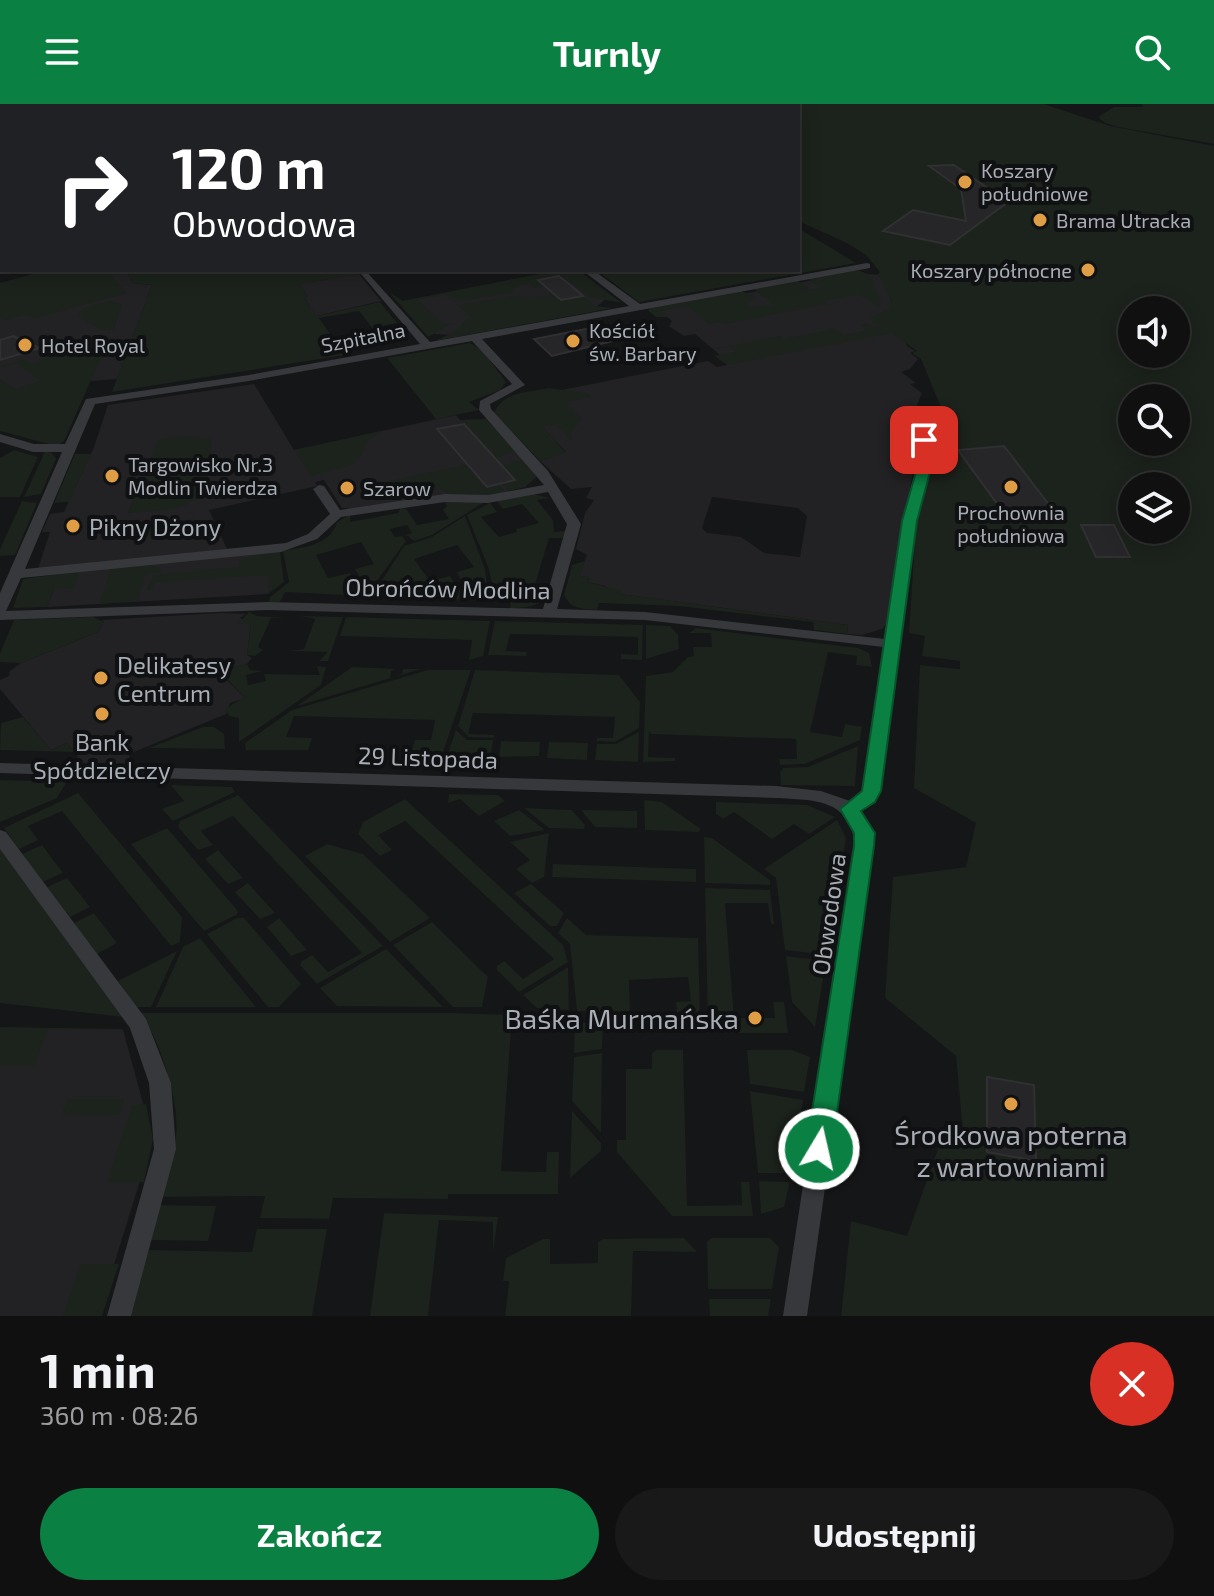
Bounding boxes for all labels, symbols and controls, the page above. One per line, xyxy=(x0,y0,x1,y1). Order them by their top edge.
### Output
icon: menu xyxy=(40,30,84,74)
icon: search xyxy=(1130,30,1174,74)
text: Turnly xyxy=(553,31,661,74)
text: 120 m xyxy=(172,133,326,200)
icon: right xyxy=(40,136,144,240)
place label: Koszary południowe xyxy=(981,158,1088,205)
marker: Koszary południowe xyxy=(956,173,974,191)
text: Obwodowa xyxy=(172,201,357,244)
place label: Brama Utracka xyxy=(1056,208,1191,232)
marker: Brama Utracka xyxy=(1031,211,1049,229)
place label: Koszary północne xyxy=(910,258,1072,282)
marker: Koszary północne xyxy=(1079,261,1097,279)
map controls xyxy=(1118,296,1190,544)
button: sound xyxy=(1118,296,1190,368)
street label: Szpitalna xyxy=(319,317,407,357)
place label: Kościół św. Barbary xyxy=(589,318,697,365)
marker: Kościół św. Barbary xyxy=(564,332,582,350)
place label: Hotel Royal xyxy=(41,333,145,357)
marker: Hotel Royal xyxy=(16,336,34,354)
button: search xyxy=(1118,384,1190,456)
pin xyxy=(890,406,958,474)
icon: arrive xyxy=(902,418,946,462)
place label: Targowisko Nr.3 Modlin Twierdza xyxy=(128,452,278,499)
marker: Targowisko Nr.3 Modlin Twierdza xyxy=(103,467,121,485)
button: layers xyxy=(1118,472,1190,544)
place label: Szarow xyxy=(363,476,431,500)
marker: Prochownia południowa xyxy=(1002,478,1020,496)
marker: Szarow xyxy=(338,479,356,497)
place label: Prochownia południowa xyxy=(957,500,1065,547)
place label: Pikny Dżony xyxy=(89,512,222,541)
marker: Pikny Dżony xyxy=(64,517,82,535)
street label: Obrońców Modlina xyxy=(345,572,551,604)
place label: Delikatesy Centrum xyxy=(117,650,231,707)
marker: Delikatesy Centrum xyxy=(92,669,110,687)
marker: Bank Spółdzielczy xyxy=(93,705,111,723)
place label: Bank Spółdzielczy xyxy=(33,727,171,784)
street label: 29 Listopada xyxy=(358,740,498,774)
street label: Obwodowa xyxy=(805,851,851,977)
place label: Baśka Murmańska xyxy=(504,1001,739,1035)
marker: Baśka Murmańska xyxy=(746,1009,764,1027)
marker: Środkowa poterna z wartowniami xyxy=(1002,1095,1020,1113)
position arrow xyxy=(777,1107,861,1191)
place label: Środkowa poterna z wartowniami xyxy=(894,1117,1128,1183)
text: 1 min xyxy=(40,1340,156,1398)
button: close xyxy=(1090,1342,1174,1426)
text: 360 m · 08:26 xyxy=(40,1399,198,1430)
button: Zakończ xyxy=(40,1488,599,1580)
button: Udostępnij xyxy=(615,1488,1174,1580)

